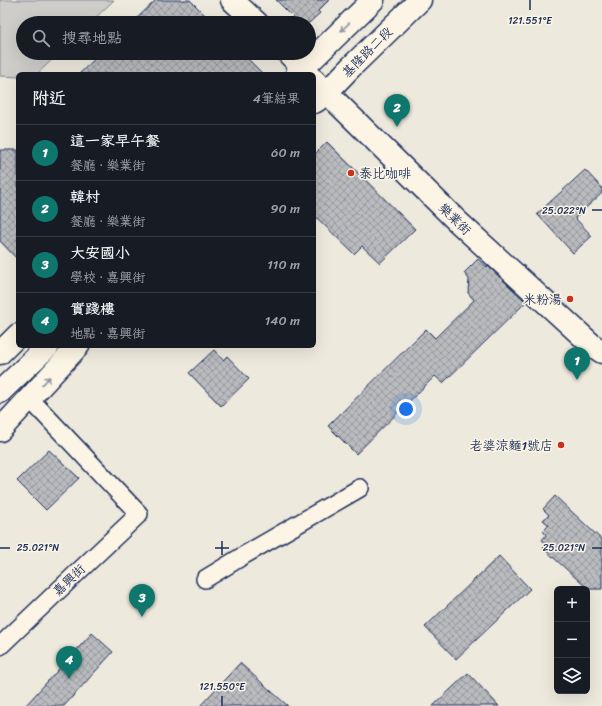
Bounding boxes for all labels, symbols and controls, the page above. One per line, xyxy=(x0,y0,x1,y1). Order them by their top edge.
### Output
text: 121.551°E xyxy=(508,12,553,30)
search box xyxy=(16,16,316,60)
street label: 基隆路二段 xyxy=(336,21,398,83)
one-way arrow xyxy=(340,22,350,32)
text: 搜尋地點 xyxy=(62,25,122,51)
icon: search xyxy=(30,27,52,49)
text: 附近 xyxy=(32,83,66,113)
text: 4筆結果 xyxy=(253,87,300,110)
pin: 2 xyxy=(384,94,410,127)
text: 這一家早午餐 xyxy=(70,128,160,154)
text: 1 xyxy=(42,141,48,164)
text: 60 m xyxy=(271,141,300,164)
text: 餐廳 · 樂業街 xyxy=(70,154,145,177)
place label: 泰比咖啡 xyxy=(359,162,411,185)
marker: 泰比咖啡 xyxy=(346,168,356,178)
text: 韓村 xyxy=(70,184,100,210)
text: 2 xyxy=(41,197,49,220)
text: 90 m xyxy=(270,197,300,220)
street label: 樂業街 xyxy=(433,197,477,241)
text: 25.022°N xyxy=(542,202,586,220)
text: 餐廳 · 樂業街 xyxy=(70,210,145,233)
text: 大安國小 xyxy=(70,240,130,266)
text: 3 xyxy=(41,253,49,276)
text: 110 m xyxy=(267,253,300,276)
text: 學校 · 嘉興街 xyxy=(70,266,145,289)
place label: 米粉湯 xyxy=(523,288,562,311)
marker: 米粉湯 xyxy=(565,294,575,304)
text: 實踐樓 xyxy=(70,296,115,322)
text: 4 xyxy=(41,309,49,332)
text: 140 m xyxy=(265,309,300,332)
text: 地點 · 嘉興街 xyxy=(70,322,145,345)
pin: 1 xyxy=(564,347,590,380)
one-way arrow xyxy=(41,376,51,386)
your location xyxy=(396,399,416,419)
place label: 老婆涼麵1號店 xyxy=(469,434,553,457)
marker: 老婆涼麵1號店 xyxy=(556,440,566,450)
text: 25.021°N xyxy=(17,539,59,557)
text: 25.021°N xyxy=(543,539,585,557)
street label: 嘉興街 xyxy=(47,558,91,602)
pin: 3 xyxy=(129,584,155,617)
map controls xyxy=(554,586,590,694)
button: + xyxy=(554,586,590,622)
button: − xyxy=(554,622,590,658)
pin: 4 xyxy=(56,646,82,679)
button: layers xyxy=(554,658,590,694)
text: 121.550°E xyxy=(199,678,246,696)

